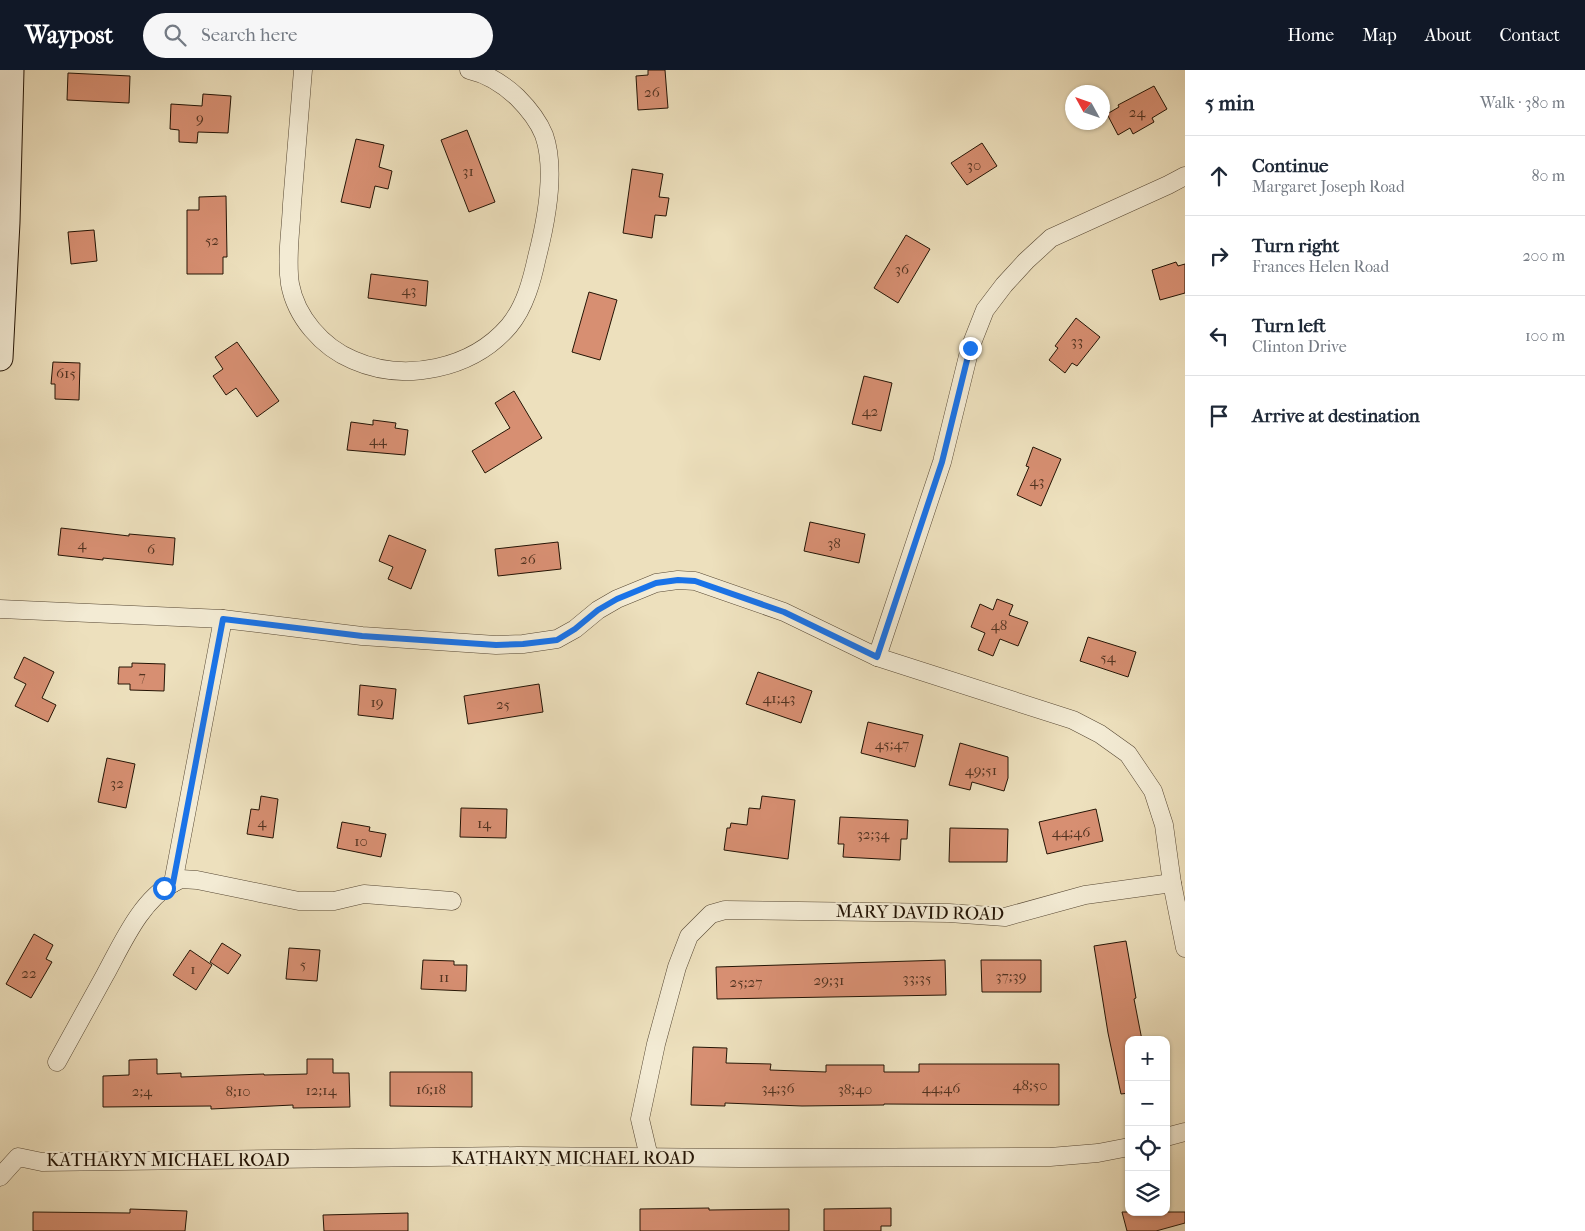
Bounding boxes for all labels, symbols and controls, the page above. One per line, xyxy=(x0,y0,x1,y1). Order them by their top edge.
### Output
search box xyxy=(143,13,493,58)
text: Waypost xyxy=(25,21,113,49)
icon: search xyxy=(161,21,189,49)
text: Search here xyxy=(201,24,297,46)
text: Home xyxy=(1287,25,1334,46)
text: Map xyxy=(1362,25,1397,46)
text: About xyxy=(1425,25,1471,46)
text: Contact xyxy=(1499,25,1560,46)
house number: 26 xyxy=(644,83,661,101)
north arrow xyxy=(1065,85,1110,130)
text: 5 min xyxy=(1205,91,1254,115)
text: Walk · 380 m xyxy=(1480,93,1565,112)
house number: 24 xyxy=(1129,103,1146,121)
house number: 9 xyxy=(196,109,204,127)
text: Continue xyxy=(1252,155,1328,177)
house number: 30 xyxy=(967,156,981,174)
house number: 31 xyxy=(462,162,474,180)
icon: ahead xyxy=(1205,162,1233,190)
text: 80 m xyxy=(1531,166,1565,185)
text: Margaret Joseph Road xyxy=(1252,177,1405,196)
house number: 52 xyxy=(205,231,219,249)
text: Turn right xyxy=(1252,235,1339,257)
icon: right xyxy=(1205,242,1233,270)
text: 200 m xyxy=(1522,246,1565,265)
text: Frances Helen Road xyxy=(1252,257,1389,276)
house number: 36 xyxy=(895,260,910,278)
house number: 43 xyxy=(401,281,417,299)
text: Turn left xyxy=(1252,315,1326,337)
icon: left xyxy=(1205,322,1233,350)
text: 100 m xyxy=(1525,326,1565,345)
house number: 33 xyxy=(1071,332,1083,350)
route end xyxy=(959,337,982,360)
text: Clinton Drive xyxy=(1252,337,1347,356)
house number: 615 xyxy=(56,364,76,382)
house number: 42 xyxy=(862,402,879,420)
icon: arrive xyxy=(1205,402,1233,430)
text: Arrive at destination xyxy=(1252,405,1420,427)
house number: 44 xyxy=(369,431,388,449)
house number: 43 xyxy=(1029,472,1045,490)
house number: 38 xyxy=(827,534,841,552)
house number: 4 xyxy=(78,535,88,553)
house number: 6 xyxy=(147,540,156,558)
house number: 26 xyxy=(520,550,537,568)
house number: 48 xyxy=(991,616,1007,634)
house number: 54 xyxy=(1100,648,1117,666)
house number: 7 xyxy=(138,667,146,685)
house number: 41;43 xyxy=(762,689,796,707)
house number: 19 xyxy=(370,693,384,711)
house number: 25 xyxy=(496,695,510,713)
house number: 45;47 xyxy=(875,735,909,753)
house number: 49;51 xyxy=(965,761,997,779)
house number: 32 xyxy=(110,774,124,792)
house number: 4 xyxy=(258,813,268,831)
house number: 14 xyxy=(477,814,492,832)
house number: 44;46 xyxy=(1052,823,1091,841)
house number: 32;34 xyxy=(857,825,890,843)
house number: 10 xyxy=(354,832,368,850)
route start xyxy=(153,877,176,900)
street label: MARY DAVID ROAD xyxy=(836,901,1004,925)
house number: 5 xyxy=(300,955,306,973)
house number: 1 xyxy=(190,960,196,978)
house number: 22 xyxy=(21,964,37,982)
house number: 37;39 xyxy=(995,967,1027,985)
house number: 11 xyxy=(439,968,449,986)
house number: 33;35 xyxy=(903,969,931,987)
house number: 29;31 xyxy=(814,971,844,989)
house number: 25;27 xyxy=(730,973,762,991)
map controls xyxy=(1125,1036,1170,1216)
button: + xyxy=(1125,1036,1170,1081)
house number: 48;50 xyxy=(1013,1076,1047,1094)
house number: 34;36 xyxy=(761,1079,795,1097)
house number: 44;46 xyxy=(922,1079,961,1097)
house number: 16;18 xyxy=(416,1080,446,1098)
house number: 38;40 xyxy=(838,1080,872,1098)
house number: 12;14 xyxy=(305,1081,338,1099)
button: − xyxy=(1125,1081,1170,1126)
house number: 2;4 xyxy=(132,1082,153,1100)
house number: 8;10 xyxy=(226,1082,250,1100)
button: locate xyxy=(1125,1126,1170,1171)
street label: KATHARYN MICHAEL ROAD xyxy=(451,1148,695,1169)
street label: KATHARYN MICHAEL ROAD xyxy=(46,1150,290,1171)
button: layers xyxy=(1125,1171,1170,1216)

